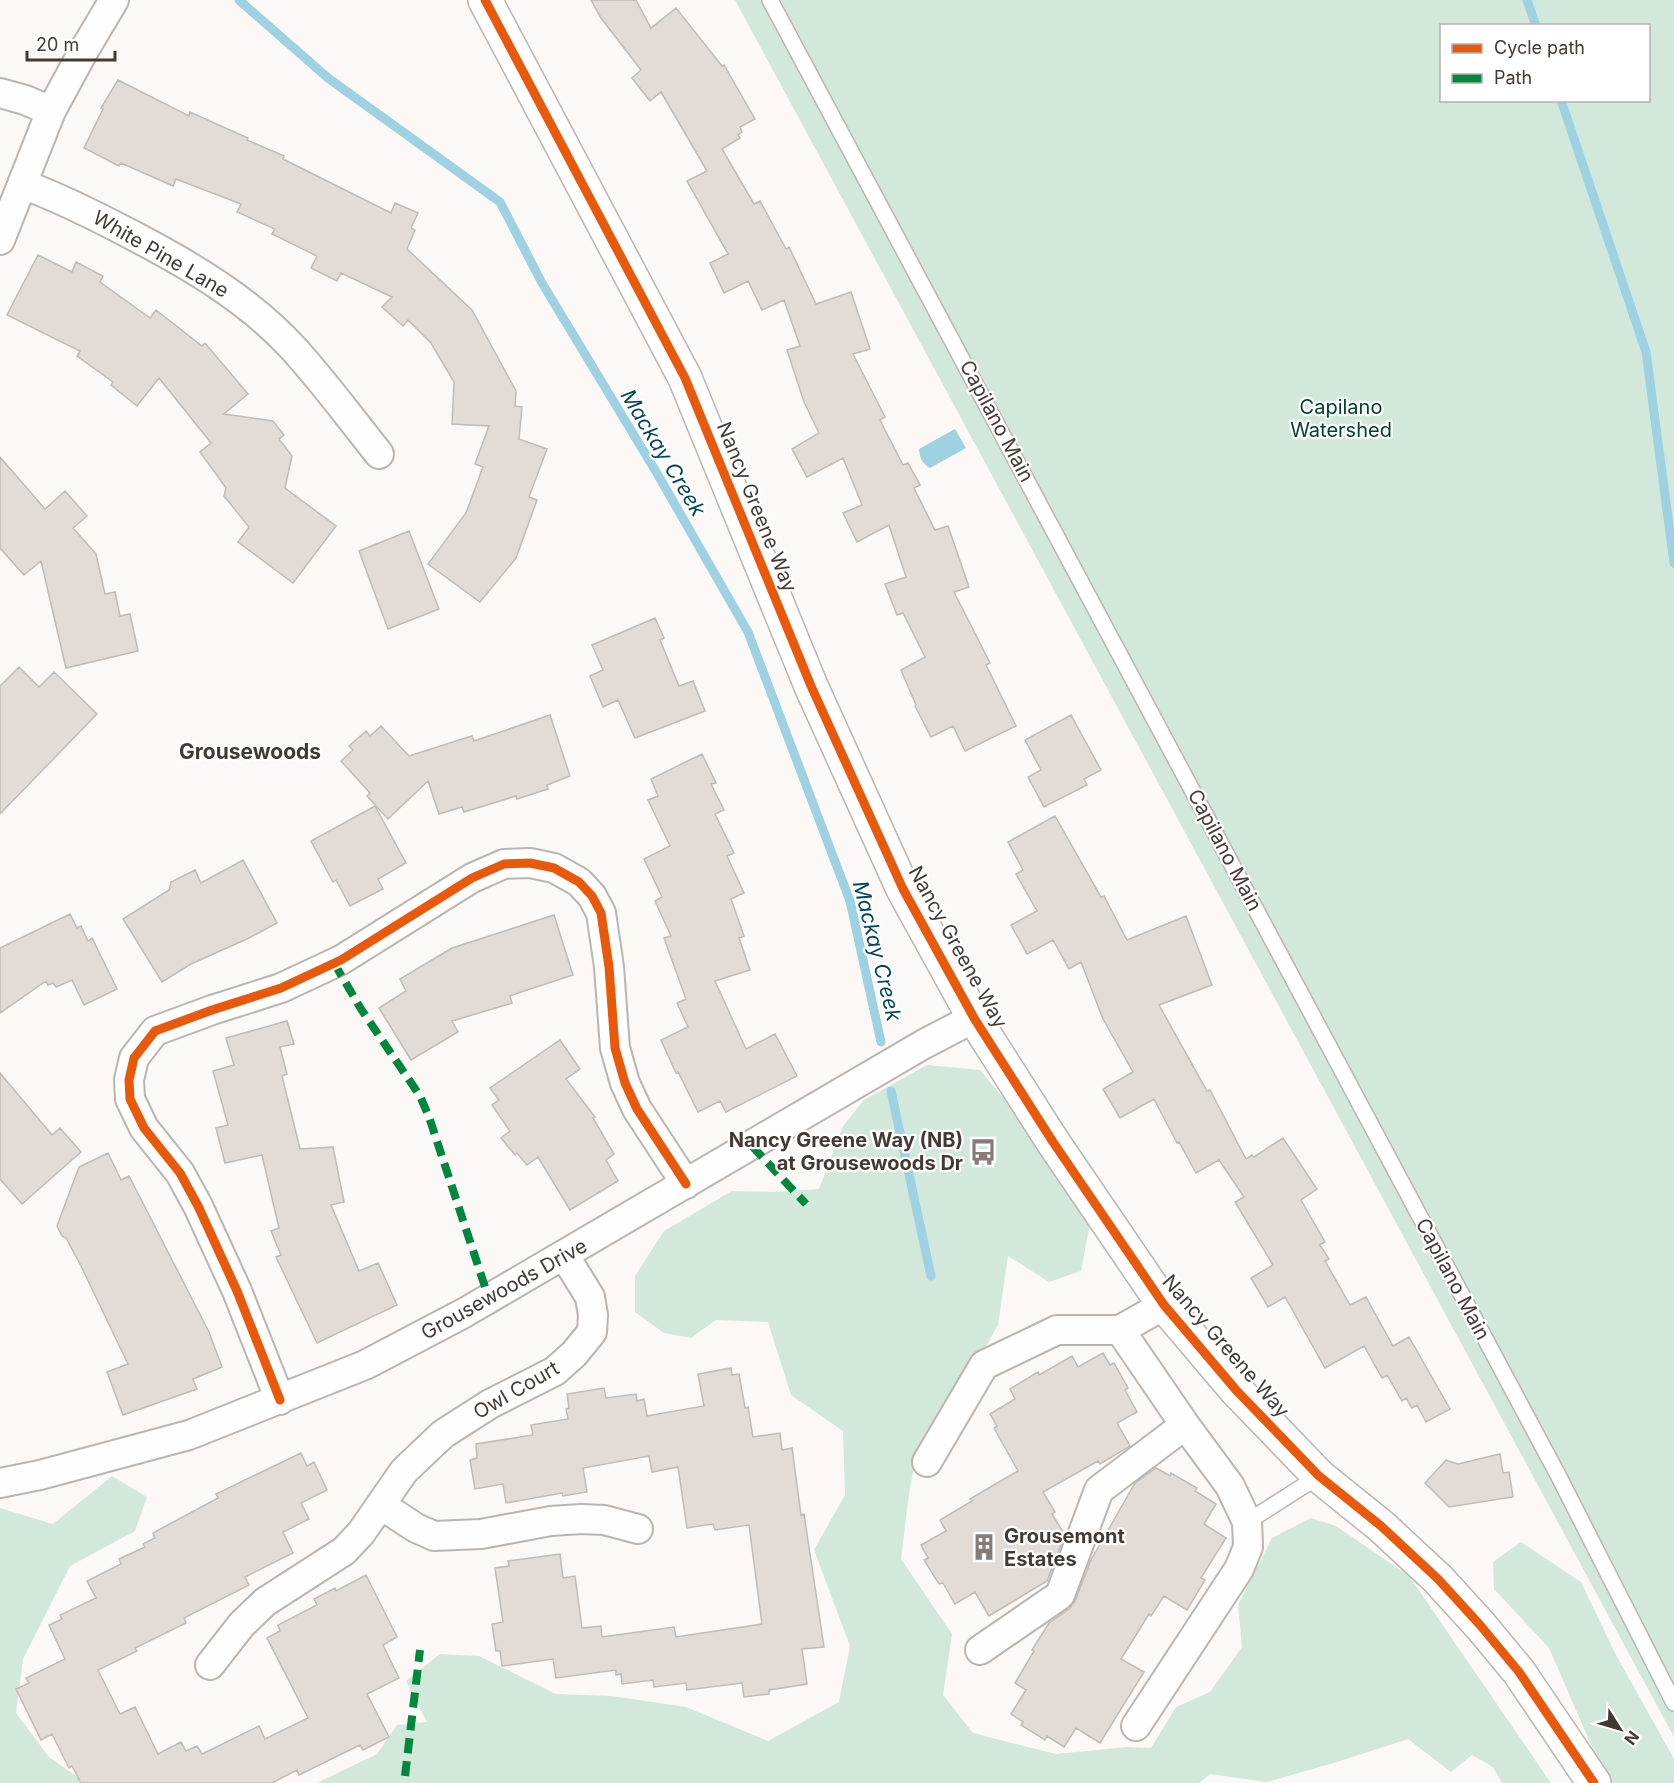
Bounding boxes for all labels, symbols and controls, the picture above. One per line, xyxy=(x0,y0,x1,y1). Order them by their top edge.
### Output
scale bar xyxy=(27,24,116,62)
legend xyxy=(1440,24,1650,102)
text: 20 m xyxy=(36,34,79,55)
text: Cycle path xyxy=(1494,37,1585,58)
text: Path xyxy=(1494,67,1532,88)
street label: White Pine Lane xyxy=(89,205,233,303)
street label: Capilano Main xyxy=(955,356,1039,486)
water label: Mackay Creek xyxy=(616,385,711,521)
park label: Capilano Watershed xyxy=(1290,395,1392,442)
street label: Nancy Greene Way xyxy=(712,418,802,596)
district label: Grousewoods xyxy=(179,739,321,764)
street label: Capilano Main xyxy=(1183,785,1267,915)
street label: Nancy Greene Way xyxy=(904,862,1012,1032)
water label: Mackay Creek xyxy=(848,878,907,1024)
place label: Nancy Greene Way (NB) at Grousewoods Dr xyxy=(729,1128,963,1175)
bus stop icon: Nancy Greene Way (NB) at Grousewoods Dr xyxy=(968,1137,998,1167)
street label: Capilano Main xyxy=(1411,1214,1495,1344)
street label: Grousewoods Drive xyxy=(417,1233,591,1345)
street label: Nancy Greene Way xyxy=(1157,1270,1295,1422)
street label: Owl Court xyxy=(469,1356,564,1424)
place label: Grousemont Estates xyxy=(1004,1524,1125,1571)
building icon: Grousemont Estates xyxy=(969,1532,999,1562)
north arrow xyxy=(1590,1699,1650,1759)
text: N xyxy=(1620,1727,1644,1749)

